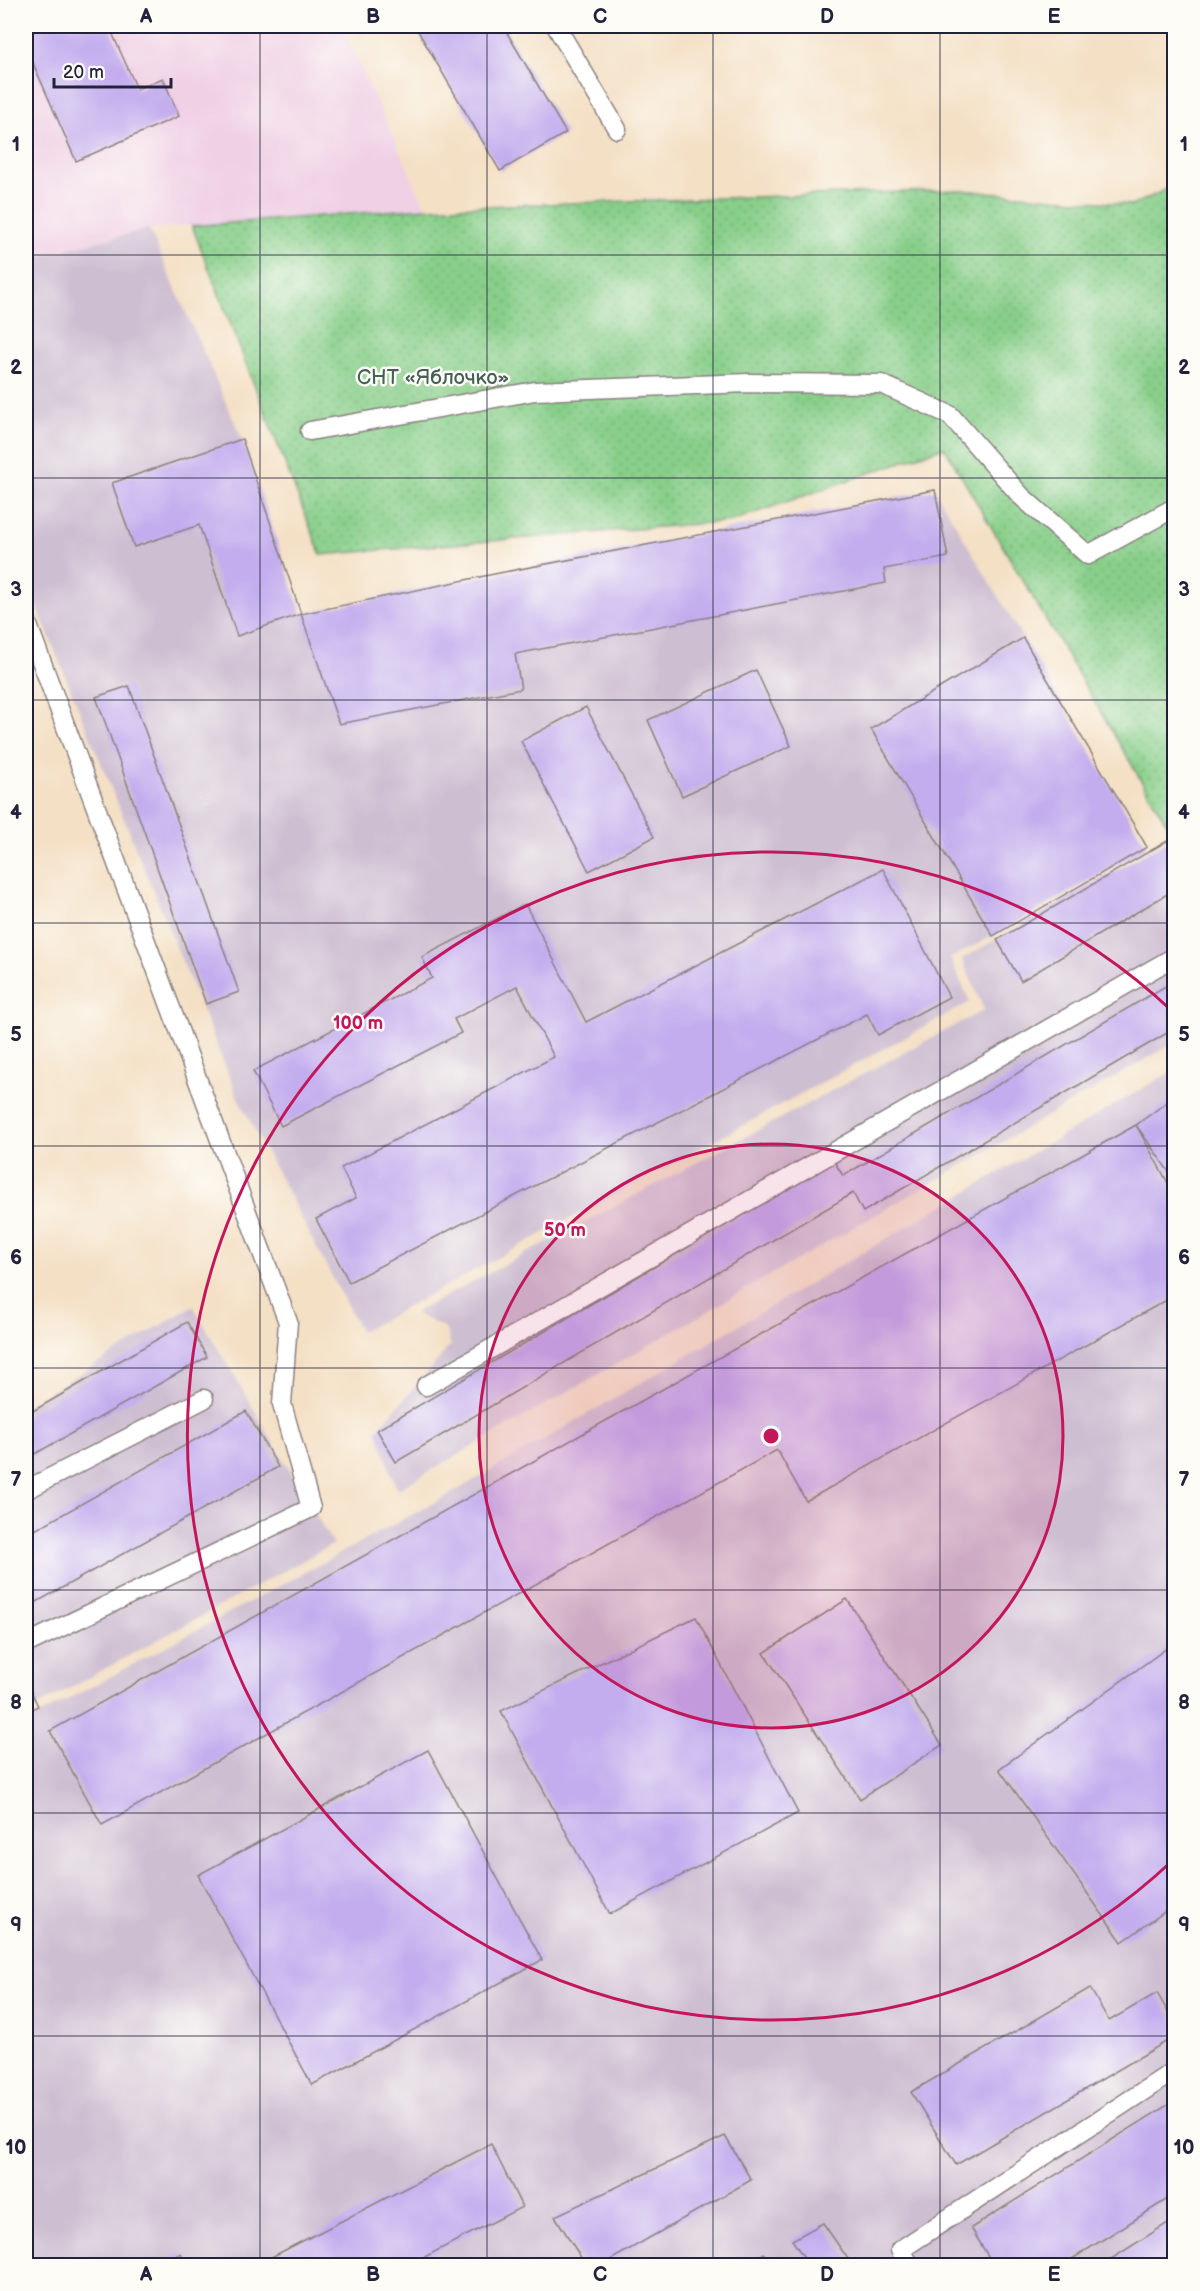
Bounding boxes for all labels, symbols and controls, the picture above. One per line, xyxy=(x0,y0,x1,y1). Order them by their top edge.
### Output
text: A xyxy=(139,5,153,29)
text: B xyxy=(366,5,380,29)
text: C xyxy=(593,5,607,29)
text: D xyxy=(820,5,834,29)
text: E xyxy=(1048,5,1061,29)
scale bar xyxy=(54,51,171,89)
text: 20 m xyxy=(63,62,104,83)
text: 1 xyxy=(12,133,20,157)
text: 1 xyxy=(1180,133,1188,157)
text: 2 xyxy=(10,356,22,380)
text: 2 xyxy=(1178,356,1190,380)
park label: СНТ «Яблочко» xyxy=(357,365,509,390)
text: 3 xyxy=(10,578,22,602)
text: 3 xyxy=(1178,578,1190,602)
text: 4 xyxy=(10,801,22,825)
text: 4 xyxy=(1178,801,1190,825)
text: 100 m xyxy=(333,1013,383,1034)
text: 5 xyxy=(10,1023,22,1047)
text: 5 xyxy=(1178,1023,1190,1047)
text: 50 m xyxy=(544,1220,586,1241)
text: 6 xyxy=(10,1246,22,1270)
text: 6 xyxy=(1178,1246,1190,1270)
centre of rings xyxy=(761,1426,781,1446)
text: 7 xyxy=(10,1468,22,1492)
text: 7 xyxy=(1178,1468,1190,1492)
text: 8 xyxy=(10,1691,22,1715)
text: 8 xyxy=(1178,1691,1190,1715)
text: 9 xyxy=(10,1913,22,1937)
text: 9 xyxy=(1178,1913,1190,1937)
text: 10 xyxy=(6,2136,26,2160)
text: 10 xyxy=(1174,2136,1194,2160)
text: A xyxy=(139,2263,153,2287)
text: B xyxy=(366,2263,380,2287)
text: C xyxy=(593,2263,607,2287)
text: D xyxy=(820,2263,834,2287)
text: E xyxy=(1048,2263,1061,2287)

